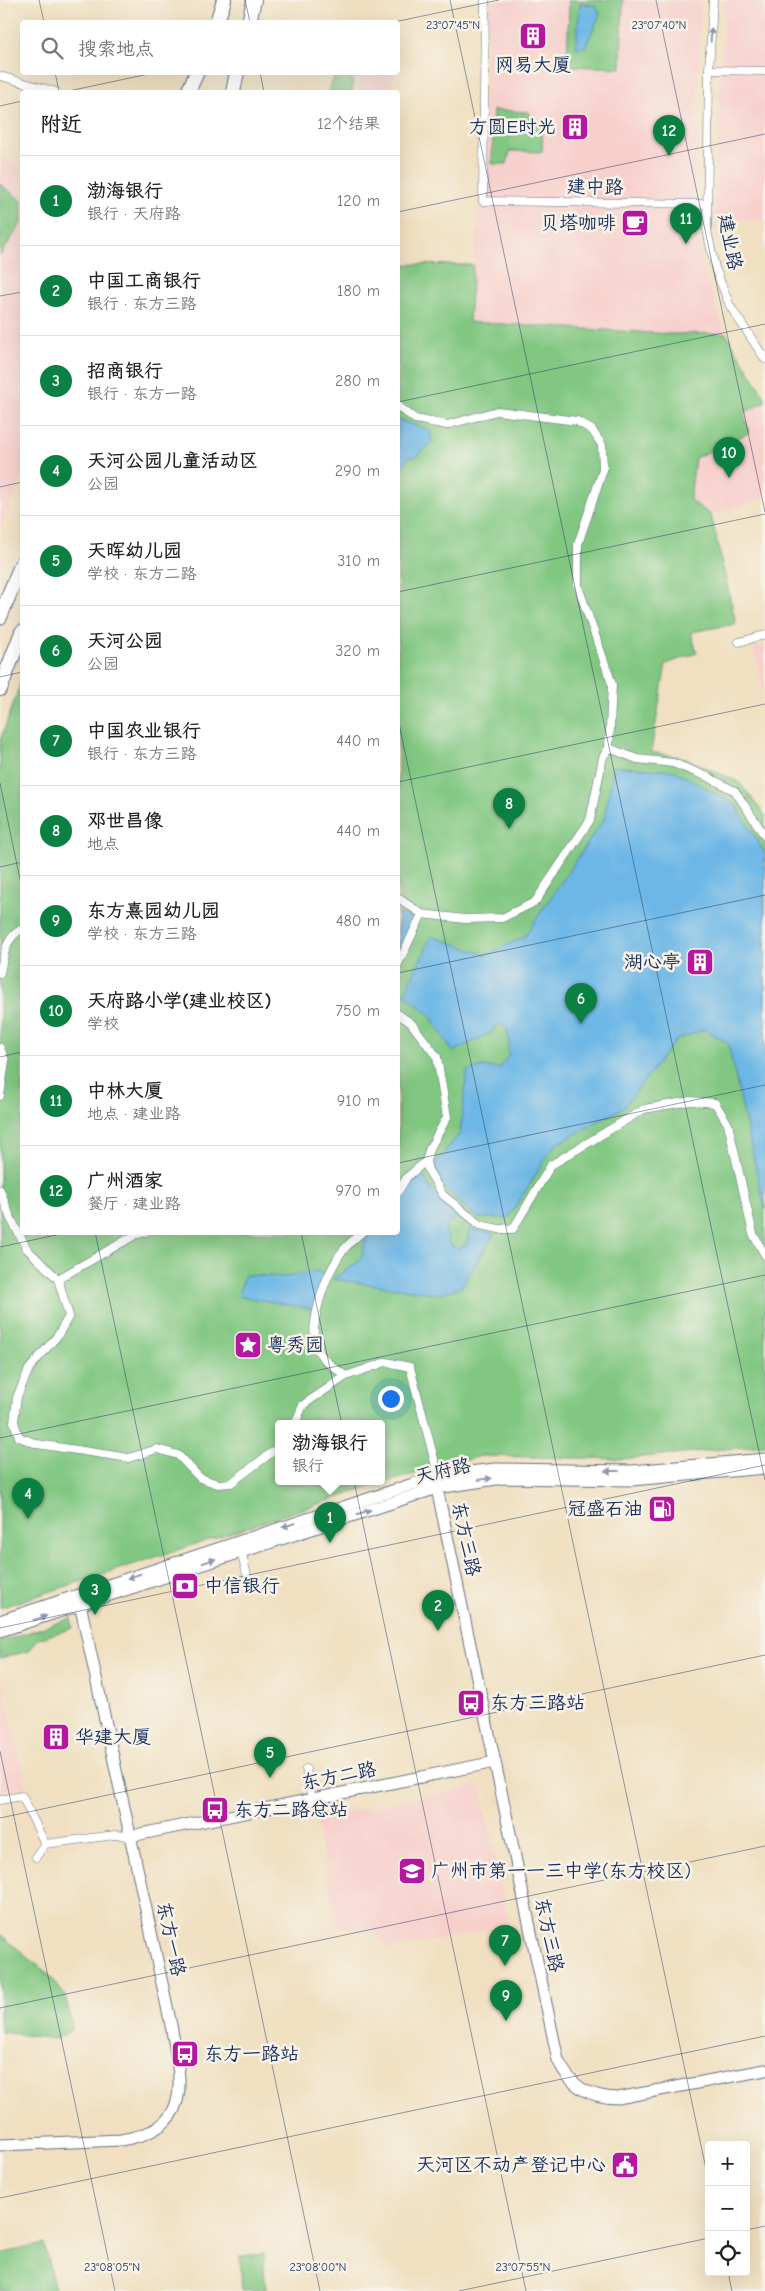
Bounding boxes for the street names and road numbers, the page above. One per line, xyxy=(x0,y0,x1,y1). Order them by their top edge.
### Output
street label: 建中路 xyxy=(566,176,624,198)
street label: 建业路 xyxy=(714,212,746,272)
street label: 天府路 xyxy=(413,1454,473,1488)
street label: 东方三路 xyxy=(447,1500,485,1578)
street label: 东方二路 xyxy=(300,1758,378,1794)
street label: 东方三路 xyxy=(530,1896,568,1974)
street label: 东方一路 xyxy=(152,1900,190,1978)

